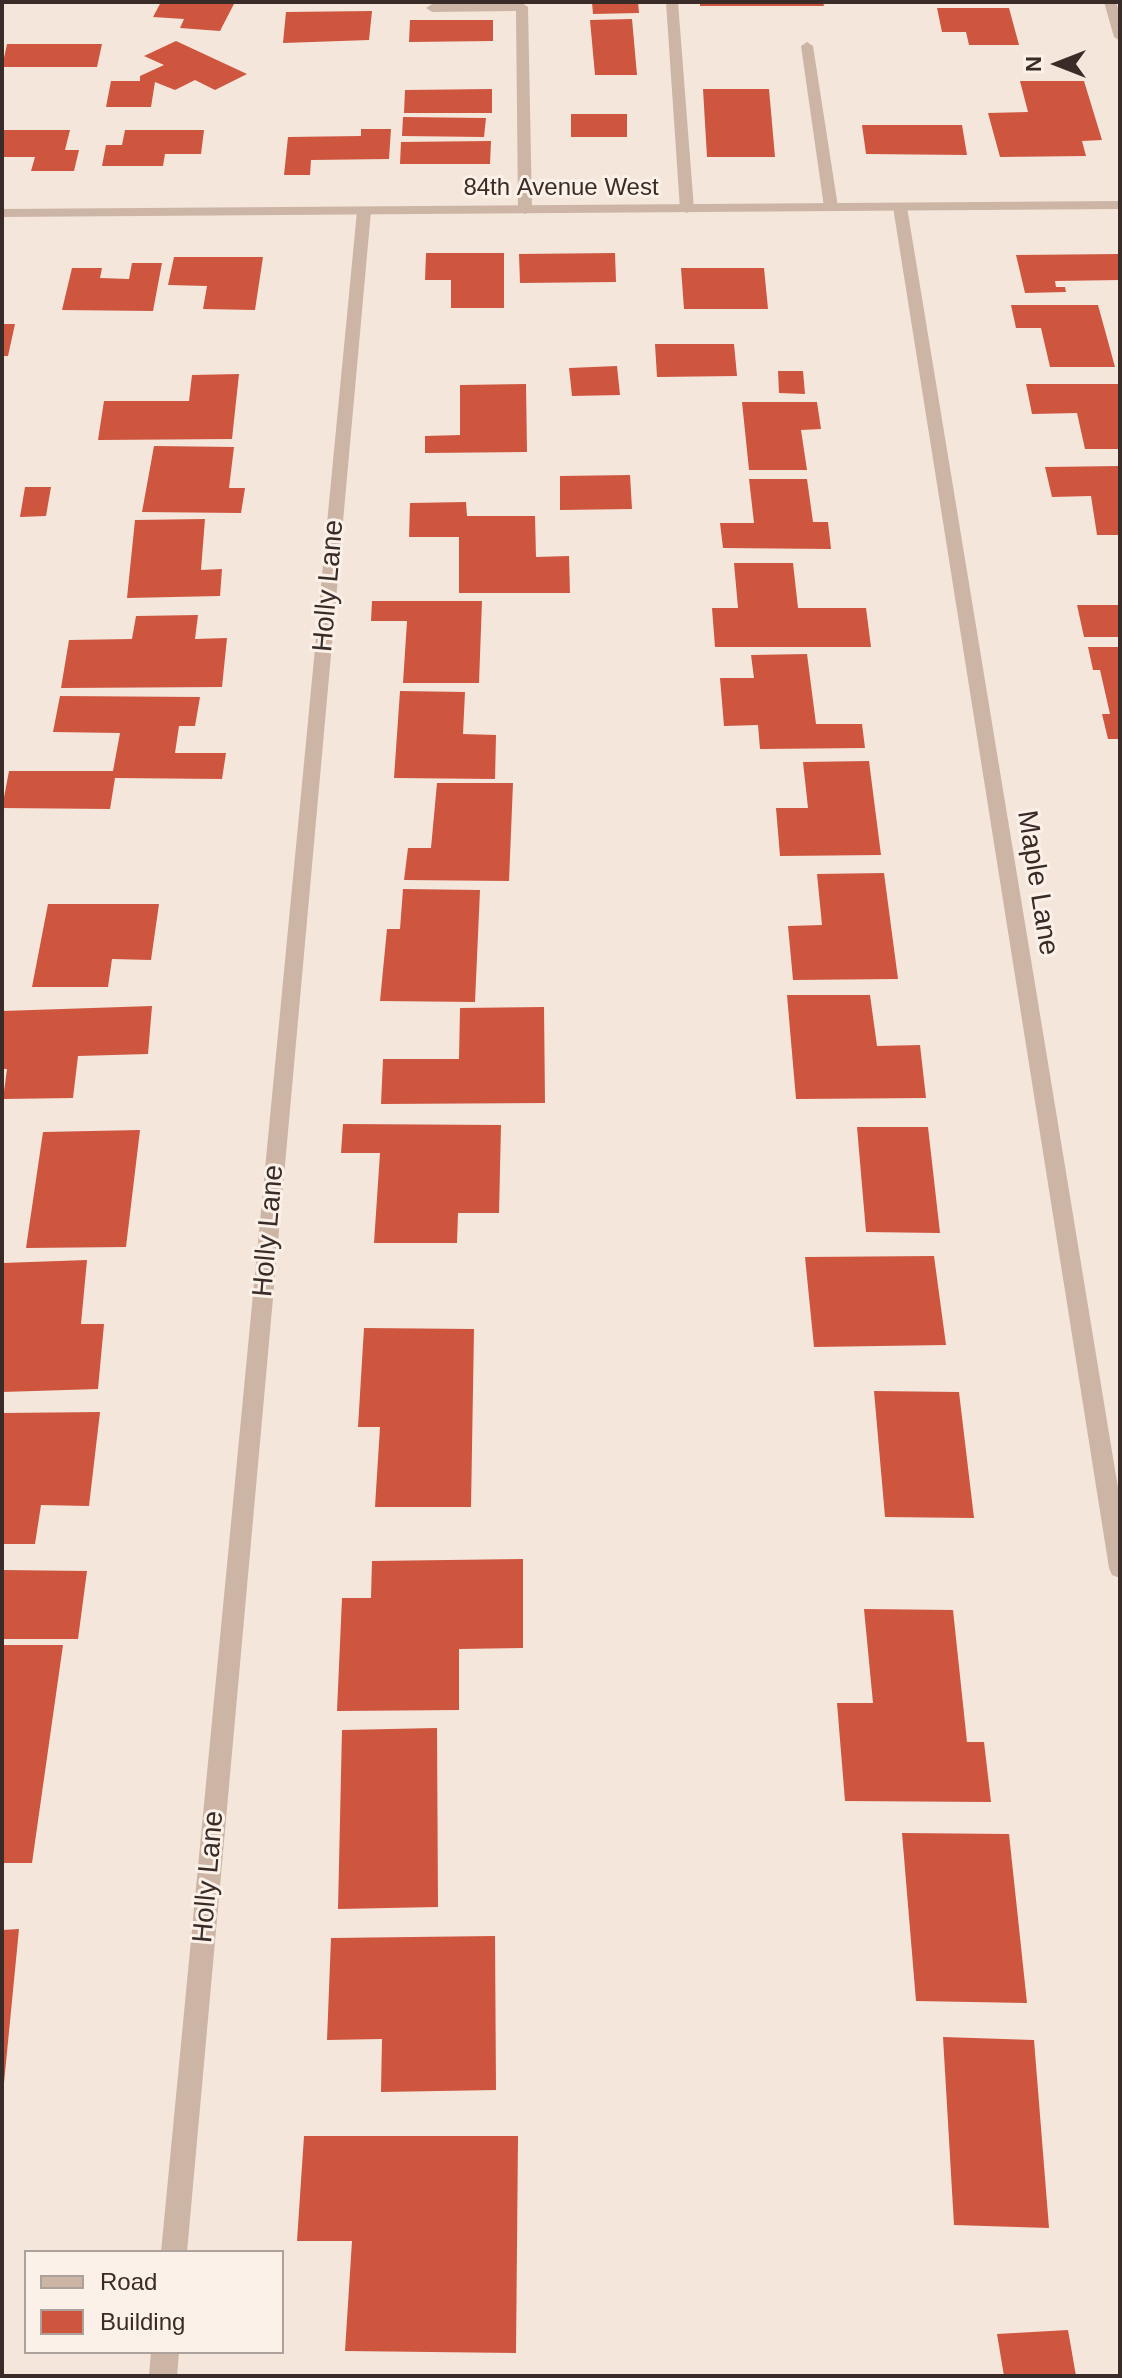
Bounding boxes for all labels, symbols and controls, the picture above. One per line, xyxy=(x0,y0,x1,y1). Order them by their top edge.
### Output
north arrow xyxy=(1018,24,1098,104)
text: N xyxy=(1021,56,1046,72)
street label: 84th Avenue West xyxy=(463,174,659,202)
street label: Holly Lane xyxy=(306,519,352,653)
street label: Maple Lane xyxy=(1009,808,1065,958)
street label: Holly Lane xyxy=(246,1164,292,1298)
street label: Holly Lane xyxy=(186,1810,232,1944)
legend xyxy=(24,2250,284,2354)
text: Road xyxy=(100,2268,157,2295)
text: Building xyxy=(100,2308,185,2335)

